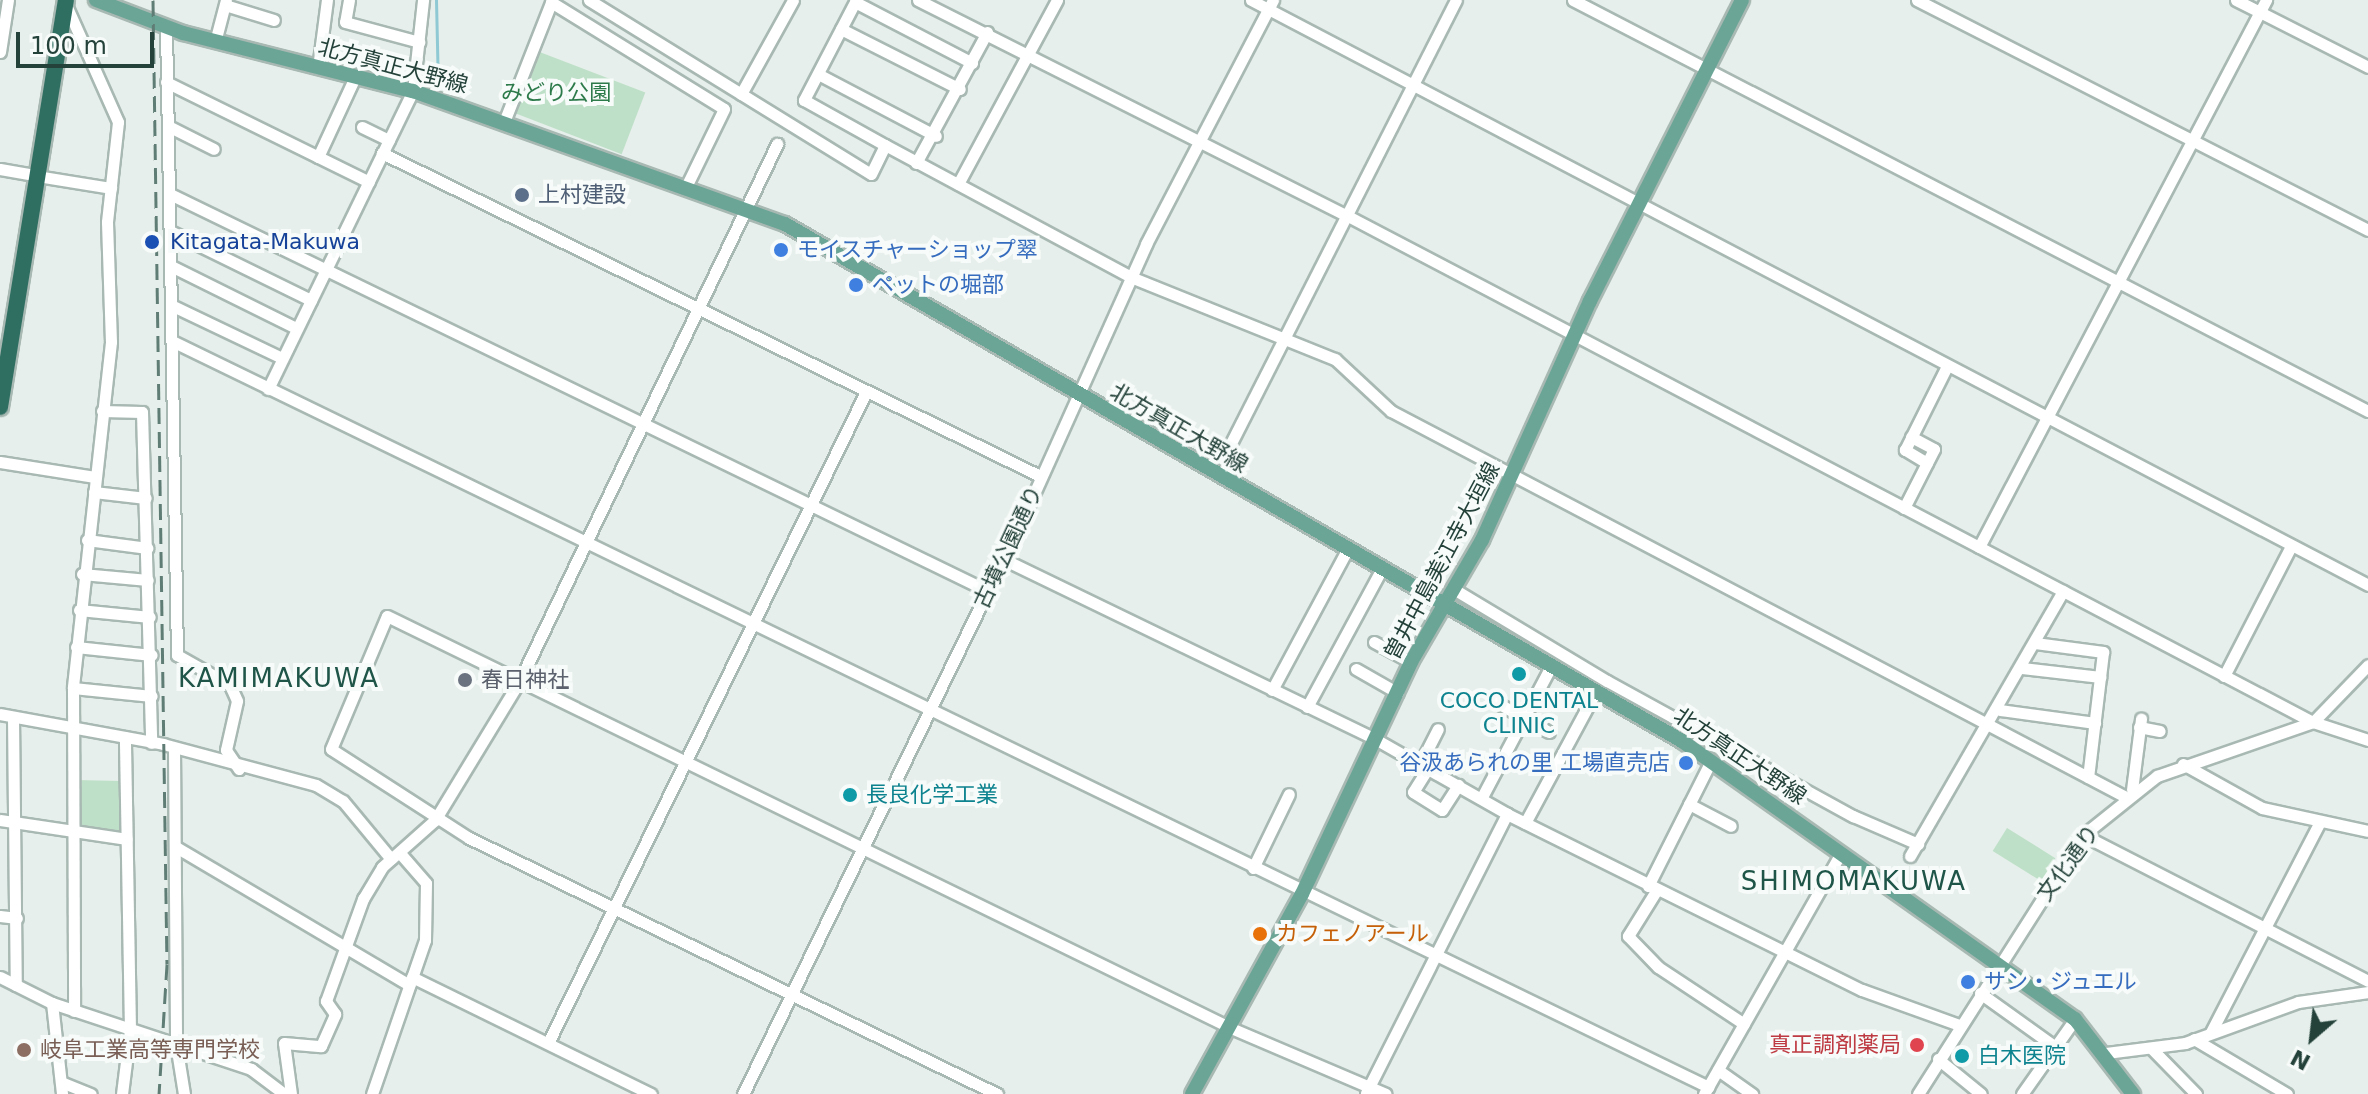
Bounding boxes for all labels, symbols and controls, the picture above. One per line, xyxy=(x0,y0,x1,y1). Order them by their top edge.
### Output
scale bar xyxy=(20,16,158,66)
text: 100 m xyxy=(30,32,107,60)
street label: 北方真正大野線 xyxy=(315,33,471,99)
park label: みどり公園 xyxy=(501,80,611,106)
place label: 上村建設 xyxy=(538,182,626,208)
marker: 上村建設 xyxy=(513,186,531,204)
place label: Kitagata-Makuwa xyxy=(170,229,360,255)
marker: Kitagata-Makuwa xyxy=(141,231,163,253)
place label: モイスチャーショップ翠 xyxy=(797,237,1039,263)
marker: モイスチャーショップ翠 xyxy=(772,241,790,259)
place label: ペットの堀部 xyxy=(872,272,1004,298)
marker: ペットの堀部 xyxy=(847,276,865,294)
street label: 北方真正大野線 xyxy=(1106,378,1252,478)
street label: 曽井中島美江寺大垣線 xyxy=(1379,458,1505,664)
street label: 古墳公園通り xyxy=(968,482,1048,612)
district label: KAMIMAKUWA xyxy=(178,663,380,695)
marker: COCO DENTAL CLINIC xyxy=(1510,665,1528,683)
place label: 春日神社 xyxy=(481,667,569,693)
marker: 春日神社 xyxy=(456,671,474,689)
place label: COCO DENTAL CLINIC xyxy=(1440,687,1598,738)
street label: 北方真正大野線 xyxy=(1669,702,1811,810)
place label: 谷汲あられの里 工場直売店 xyxy=(1399,750,1670,776)
marker: 谷汲あられの里 工場直売店 xyxy=(1677,754,1695,772)
place label: 長良化学工業 xyxy=(866,782,998,808)
marker: 長良化学工業 xyxy=(841,786,859,804)
street label: 文化通り xyxy=(2031,820,2105,906)
district label: SHIMOMAKUWA xyxy=(1741,866,1967,898)
place label: カフェノアール xyxy=(1276,921,1429,947)
marker: カフェノアール xyxy=(1251,925,1269,943)
place label: サン・ジュエル xyxy=(1984,969,2138,995)
marker: サン・ジュエル xyxy=(1959,973,1977,991)
north arrow xyxy=(2272,998,2352,1078)
place label: 真正調剤薬局 xyxy=(1769,1032,1901,1058)
marker: 真正調剤薬局 xyxy=(1908,1036,1926,1054)
place label: 岐阜工業高等専門学校 xyxy=(40,1037,260,1063)
marker: 岐阜工業高等専門学校 xyxy=(15,1041,33,1059)
place label: 白木医院 xyxy=(1978,1043,2066,1069)
text: N xyxy=(2287,1044,2315,1075)
marker: 白木医院 xyxy=(1953,1047,1971,1065)

